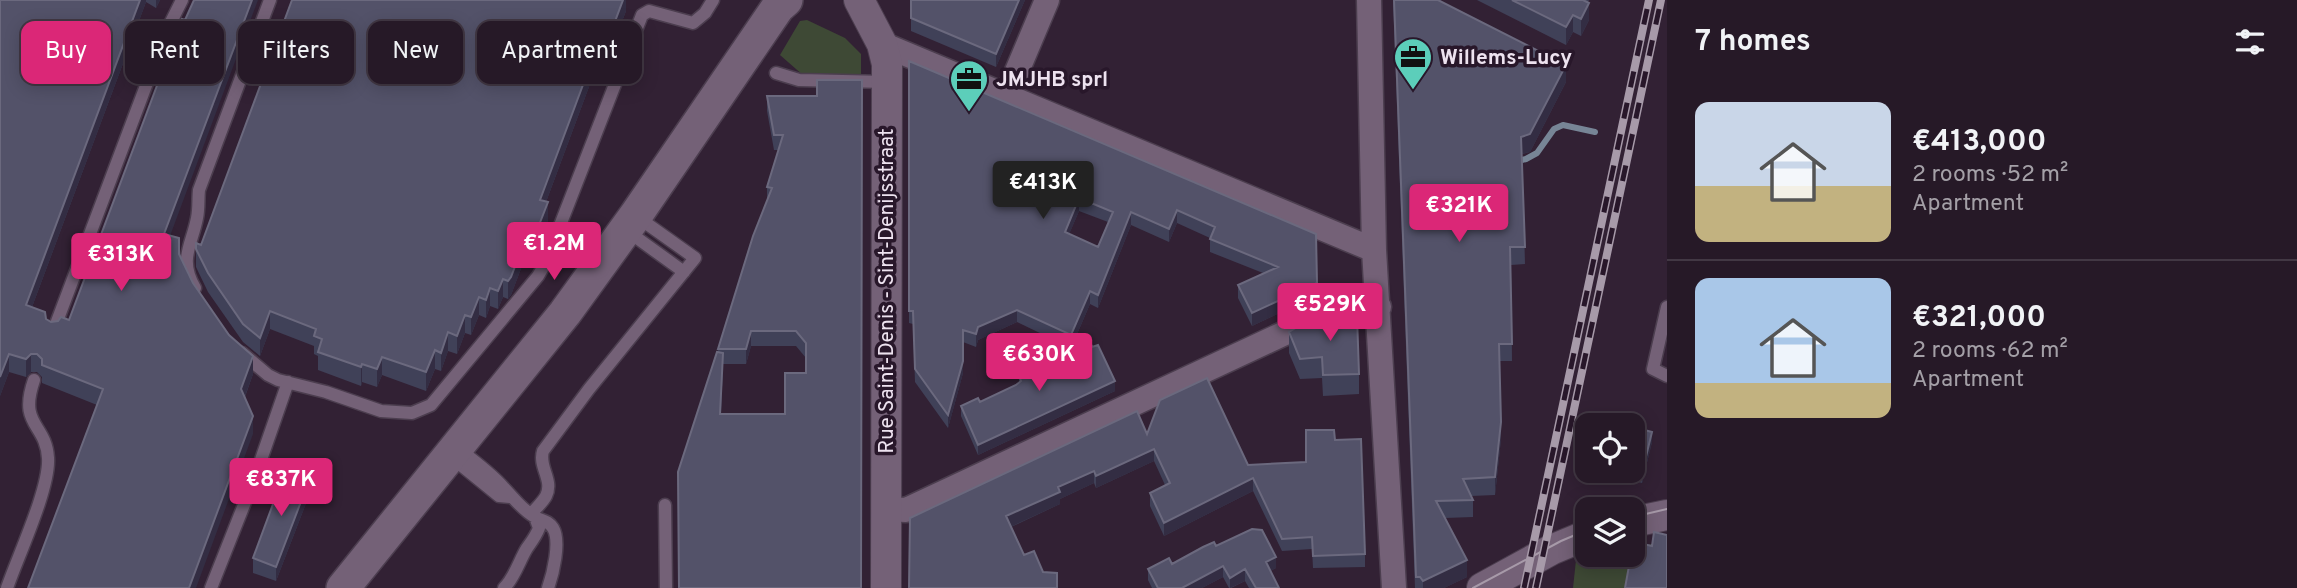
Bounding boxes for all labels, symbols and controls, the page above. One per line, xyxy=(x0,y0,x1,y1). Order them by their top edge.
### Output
chip: Buy xyxy=(21,21,111,84)
chip: Rent xyxy=(125,21,224,84)
chip: Filters xyxy=(238,21,354,84)
chip: New xyxy=(368,21,463,84)
chip: Apartment xyxy=(477,21,642,84)
icon: filters xyxy=(2231,23,2269,61)
text: 7 homes xyxy=(1695,24,1811,61)
office icon: Willems-Lucy xyxy=(1392,36,1434,91)
place label: Willems-Lucy xyxy=(1440,45,1572,72)
office icon: JMJHB sprl xyxy=(948,58,990,113)
place label: JMJHB sprl xyxy=(996,67,1108,94)
text: €413,000 xyxy=(1912,124,2047,161)
street label: Rue Saint-Denis - Sint-Denijsstraat xyxy=(874,128,901,454)
icon: home xyxy=(1751,130,1835,214)
text: 2 rooms · 52 m² xyxy=(1912,161,2068,190)
pin: €413K xyxy=(994,162,1092,221)
text: €413K xyxy=(1009,169,1077,198)
pin: €321K xyxy=(1410,184,1508,244)
text: Apartment xyxy=(1912,190,2024,219)
text: €321K xyxy=(1425,192,1493,221)
pin: €1.2M xyxy=(505,222,603,282)
text: €1.2M xyxy=(523,230,585,259)
pin: €313K xyxy=(72,233,170,293)
text: €313K xyxy=(87,241,155,270)
pin: €529K xyxy=(1281,284,1379,343)
text: €529K xyxy=(1293,291,1367,320)
text: €321,000 xyxy=(1912,300,2046,337)
icon: home xyxy=(1751,306,1835,390)
pin: €630K xyxy=(990,334,1088,393)
text: 2 rooms · 62 m² xyxy=(1912,337,2068,366)
text: €630K xyxy=(1002,341,1076,370)
text: Apartment xyxy=(1912,366,2024,395)
map controls xyxy=(1575,413,1645,567)
button: locate xyxy=(1575,413,1645,483)
pin: €837K xyxy=(232,458,330,518)
text: €837K xyxy=(245,466,317,495)
button: layers xyxy=(1575,497,1645,567)

